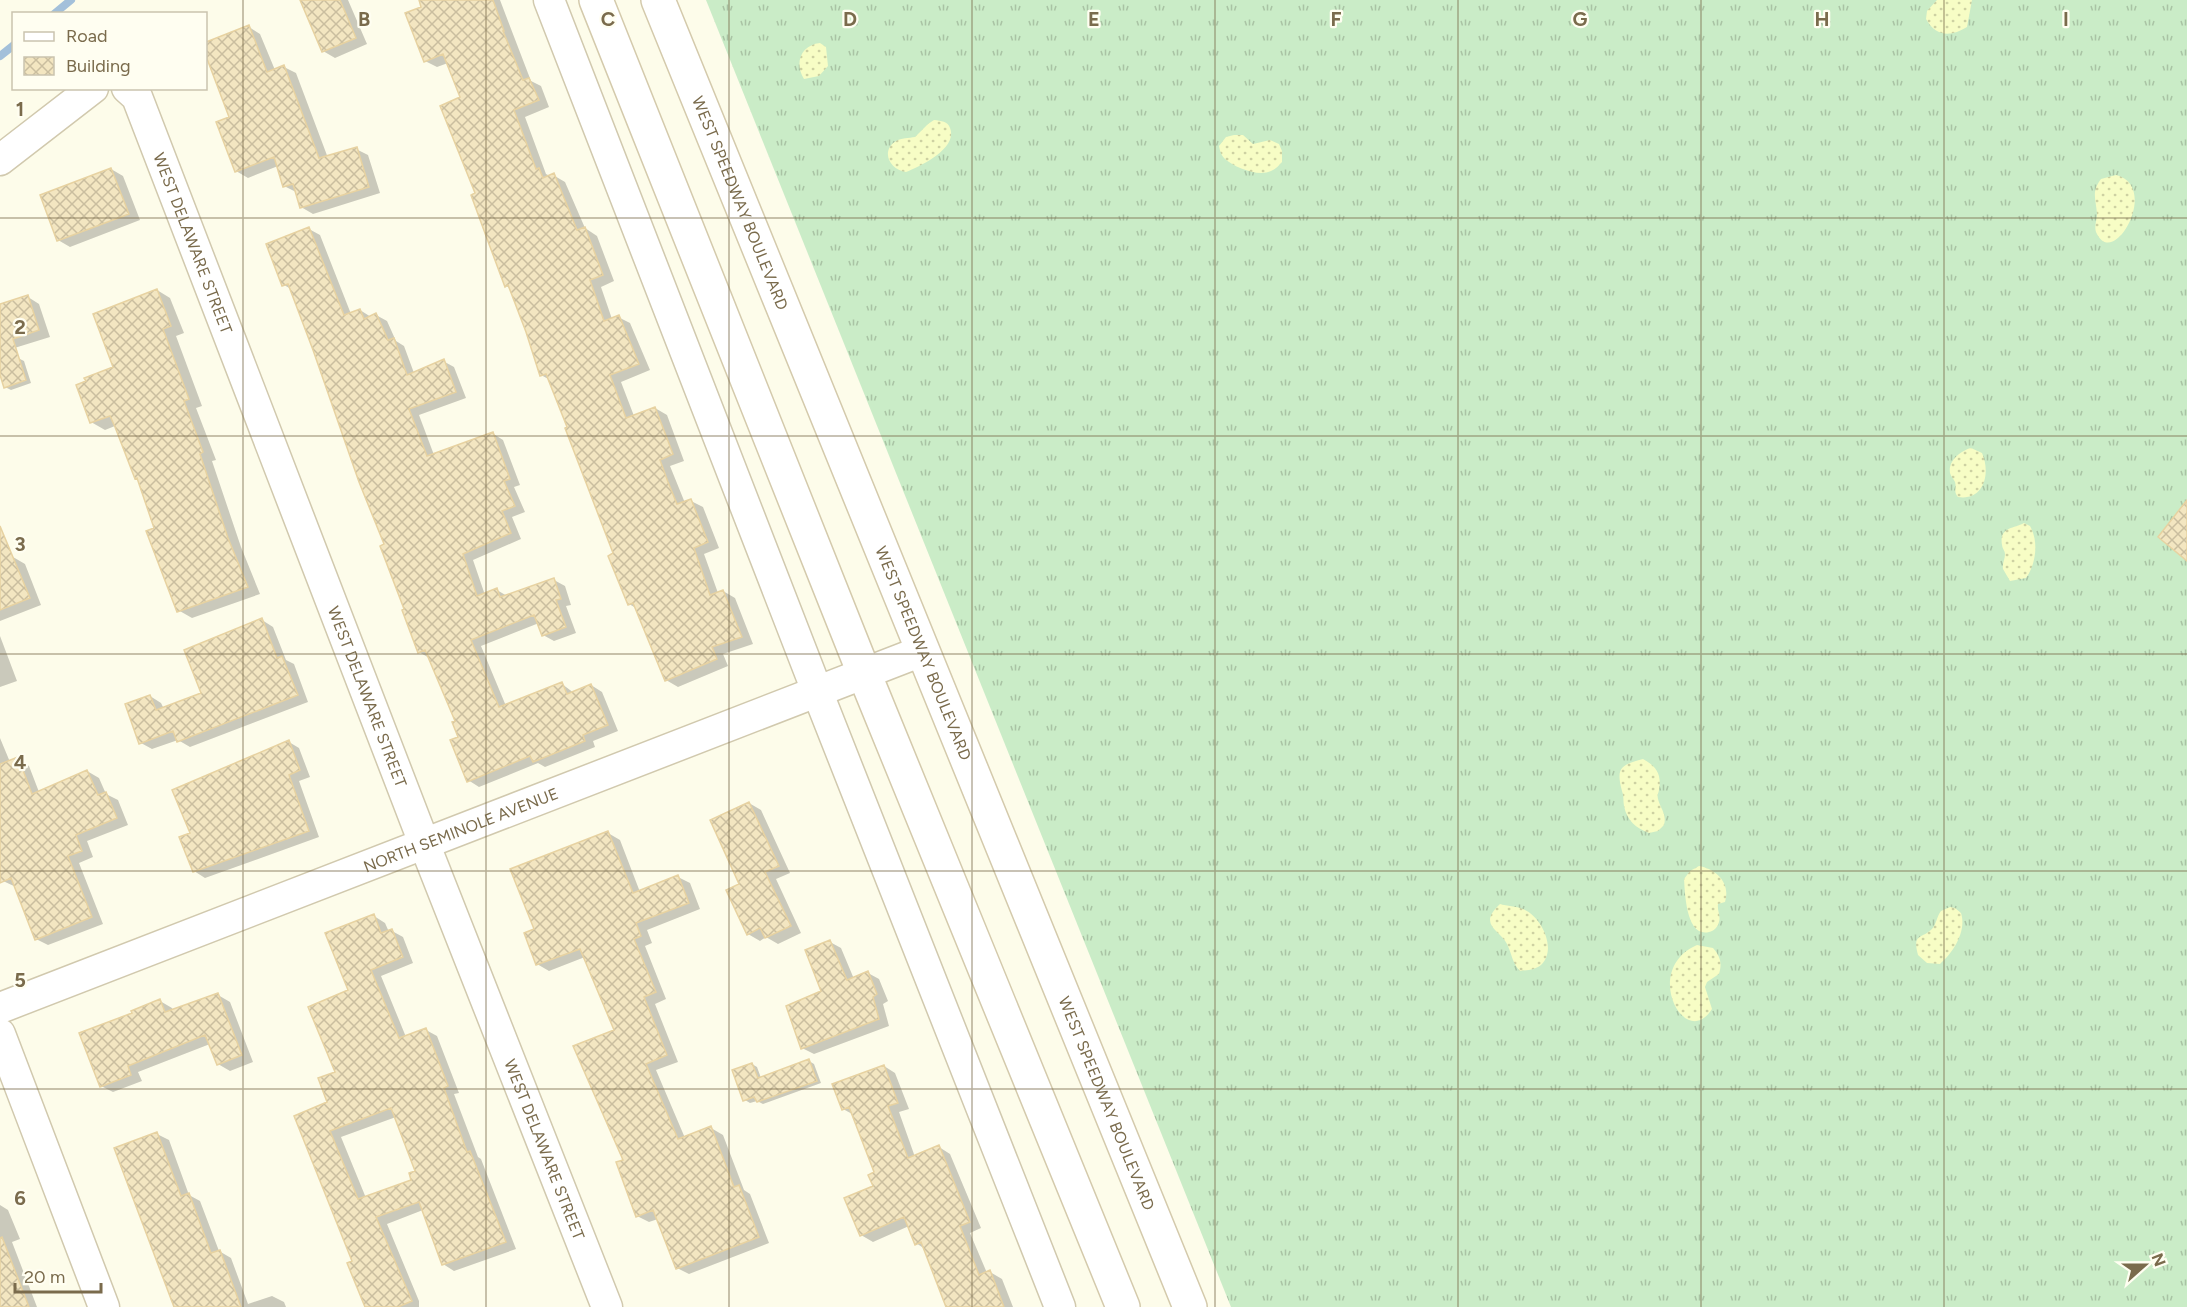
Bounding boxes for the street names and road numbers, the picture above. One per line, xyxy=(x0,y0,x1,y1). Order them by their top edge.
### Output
street label: WEST SPEEDWAY BOULEVARD xyxy=(689,93,793,313)
street label: WEST DELAWARE STREET xyxy=(150,150,237,336)
street label: WEST SPEEDWAY BOULEVARD xyxy=(872,543,976,763)
street label: WEST DELAWARE STREET xyxy=(324,604,411,790)
street label: NORTH SEMINOLE AVENUE xyxy=(361,783,561,876)
street label: WEST SPEEDWAY BOULEVARD xyxy=(1055,993,1159,1213)
street label: WEST DELAWARE STREET xyxy=(501,1056,589,1242)

